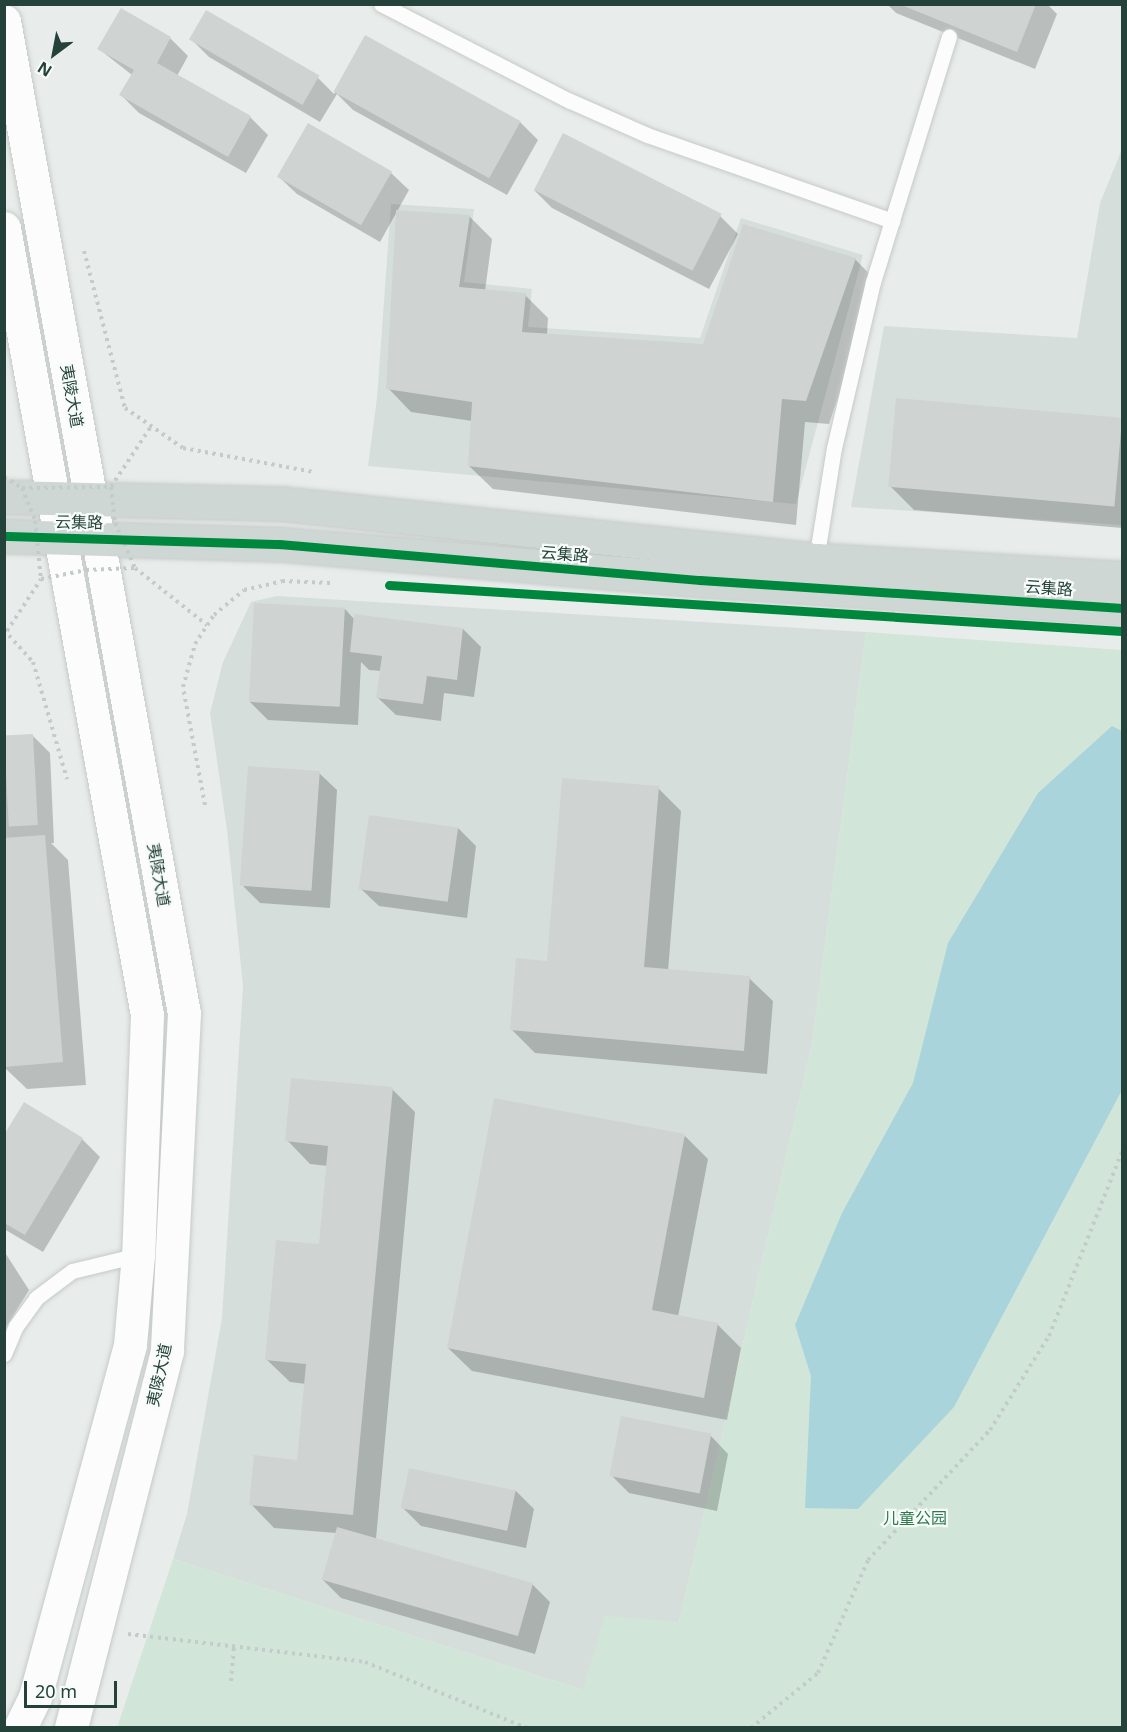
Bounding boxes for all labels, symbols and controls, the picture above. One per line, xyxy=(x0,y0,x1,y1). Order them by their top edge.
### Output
north arrow xyxy=(24,24,84,84)
text: N xyxy=(33,56,56,82)
street label: 夷陵大道 xyxy=(57,363,87,429)
street label: 云集路 xyxy=(55,512,103,532)
street label: 云集路 xyxy=(540,542,590,566)
street label: 云集路 xyxy=(1024,577,1074,599)
street label: 夷陵大道 xyxy=(144,842,174,908)
street label: 夷陵大道 xyxy=(143,1342,175,1408)
park label: 儿童公园 xyxy=(883,1508,947,1528)
scale bar xyxy=(27,1669,120,1707)
text: 20 m xyxy=(35,1679,77,1703)

